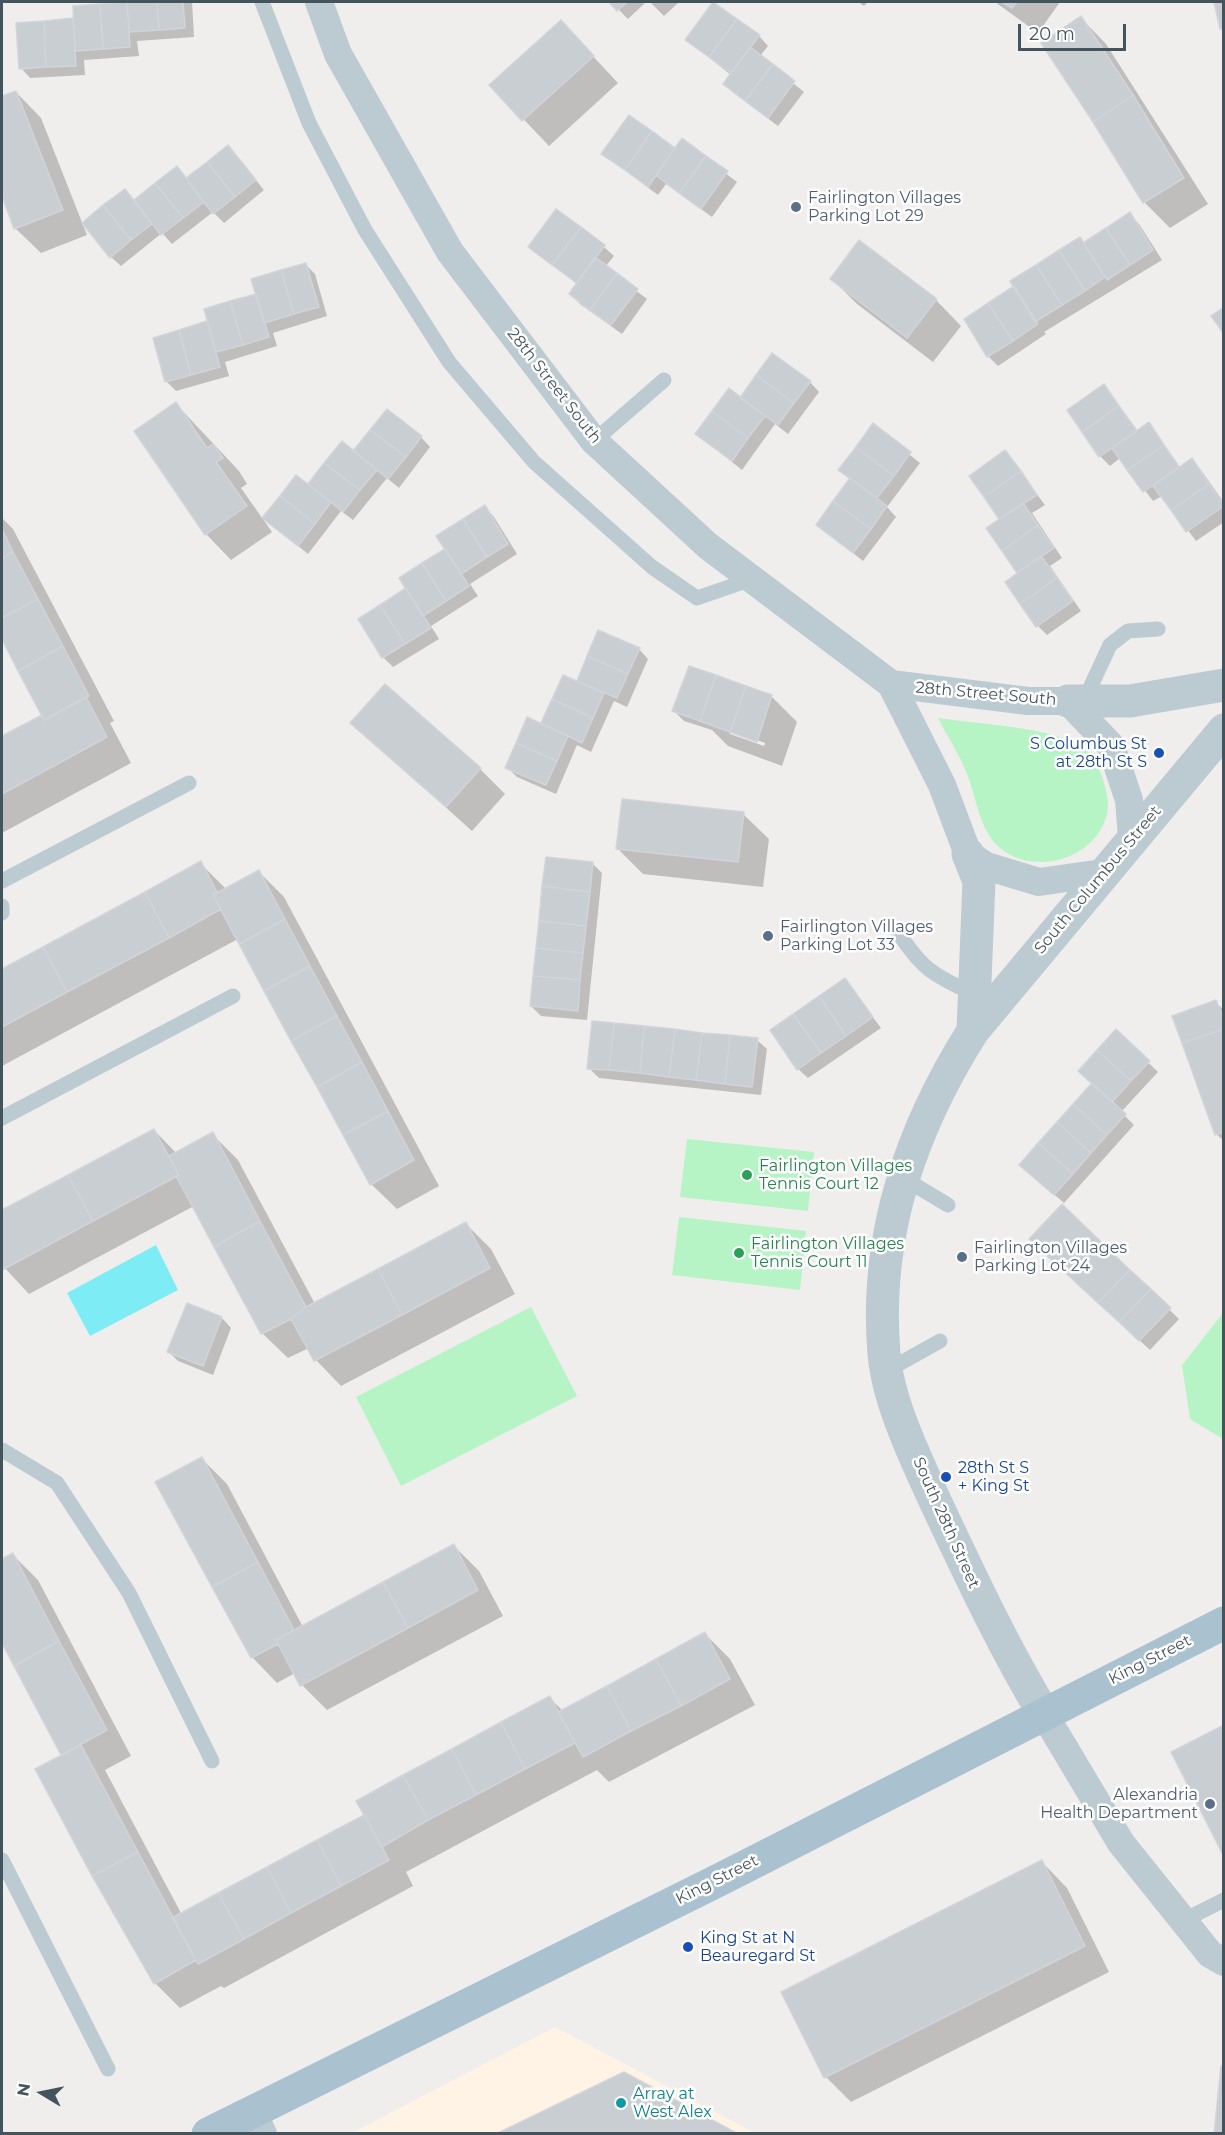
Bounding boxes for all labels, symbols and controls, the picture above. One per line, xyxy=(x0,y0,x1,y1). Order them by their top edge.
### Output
scale bar xyxy=(1021,12,1129,50)
text: 20 m xyxy=(1029,23,1075,45)
place label: Fairlington Villages Parking Lot 29 xyxy=(808,188,961,226)
marker: Fairlington Villages Parking Lot 29 xyxy=(789,200,803,214)
street label: 28th Street South xyxy=(503,324,605,448)
street label: 28th Street South xyxy=(915,678,1057,710)
place label: S Columbus St at 28th St S xyxy=(1030,734,1147,772)
marker: S Columbus St at 28th St S xyxy=(1152,746,1166,760)
street label: South Columbus Street xyxy=(1030,802,1166,958)
place label: Fairlington Villages Parking Lot 33 xyxy=(780,917,933,955)
marker: Fairlington Villages Parking Lot 33 xyxy=(761,929,775,943)
place label: Fairlington Villages Tennis Court 12 xyxy=(759,1156,912,1194)
marker: Fairlington Villages Tennis Court 12 xyxy=(740,1168,754,1182)
place label: Fairlington Villages Tennis Court 11 xyxy=(751,1234,904,1272)
place label: Fairlington Villages Parking Lot 24 xyxy=(974,1238,1127,1276)
marker: Fairlington Villages Tennis Court 11 xyxy=(732,1246,746,1260)
marker: Fairlington Villages Parking Lot 24 xyxy=(955,1250,969,1264)
street label: South 28th Street xyxy=(908,1455,984,1591)
place label: 28th St S + King St xyxy=(958,1458,1029,1496)
marker: 28th St S + King St xyxy=(939,1470,953,1484)
street label: King Street xyxy=(1106,1631,1194,1689)
place label: Alexandria Health Department xyxy=(1040,1785,1198,1823)
marker: Alexandria Health Department xyxy=(1203,1797,1217,1811)
street label: King Street xyxy=(673,1851,761,1909)
place label: King St at N Beauregard St xyxy=(700,1928,816,1966)
marker: King St at N Beauregard St xyxy=(681,1940,695,1954)
north arrow xyxy=(12,2063,72,2123)
text: N xyxy=(13,2082,34,2098)
place label: Array at West Alex xyxy=(633,2084,712,2122)
marker: Array at West Alex xyxy=(614,2096,628,2110)

